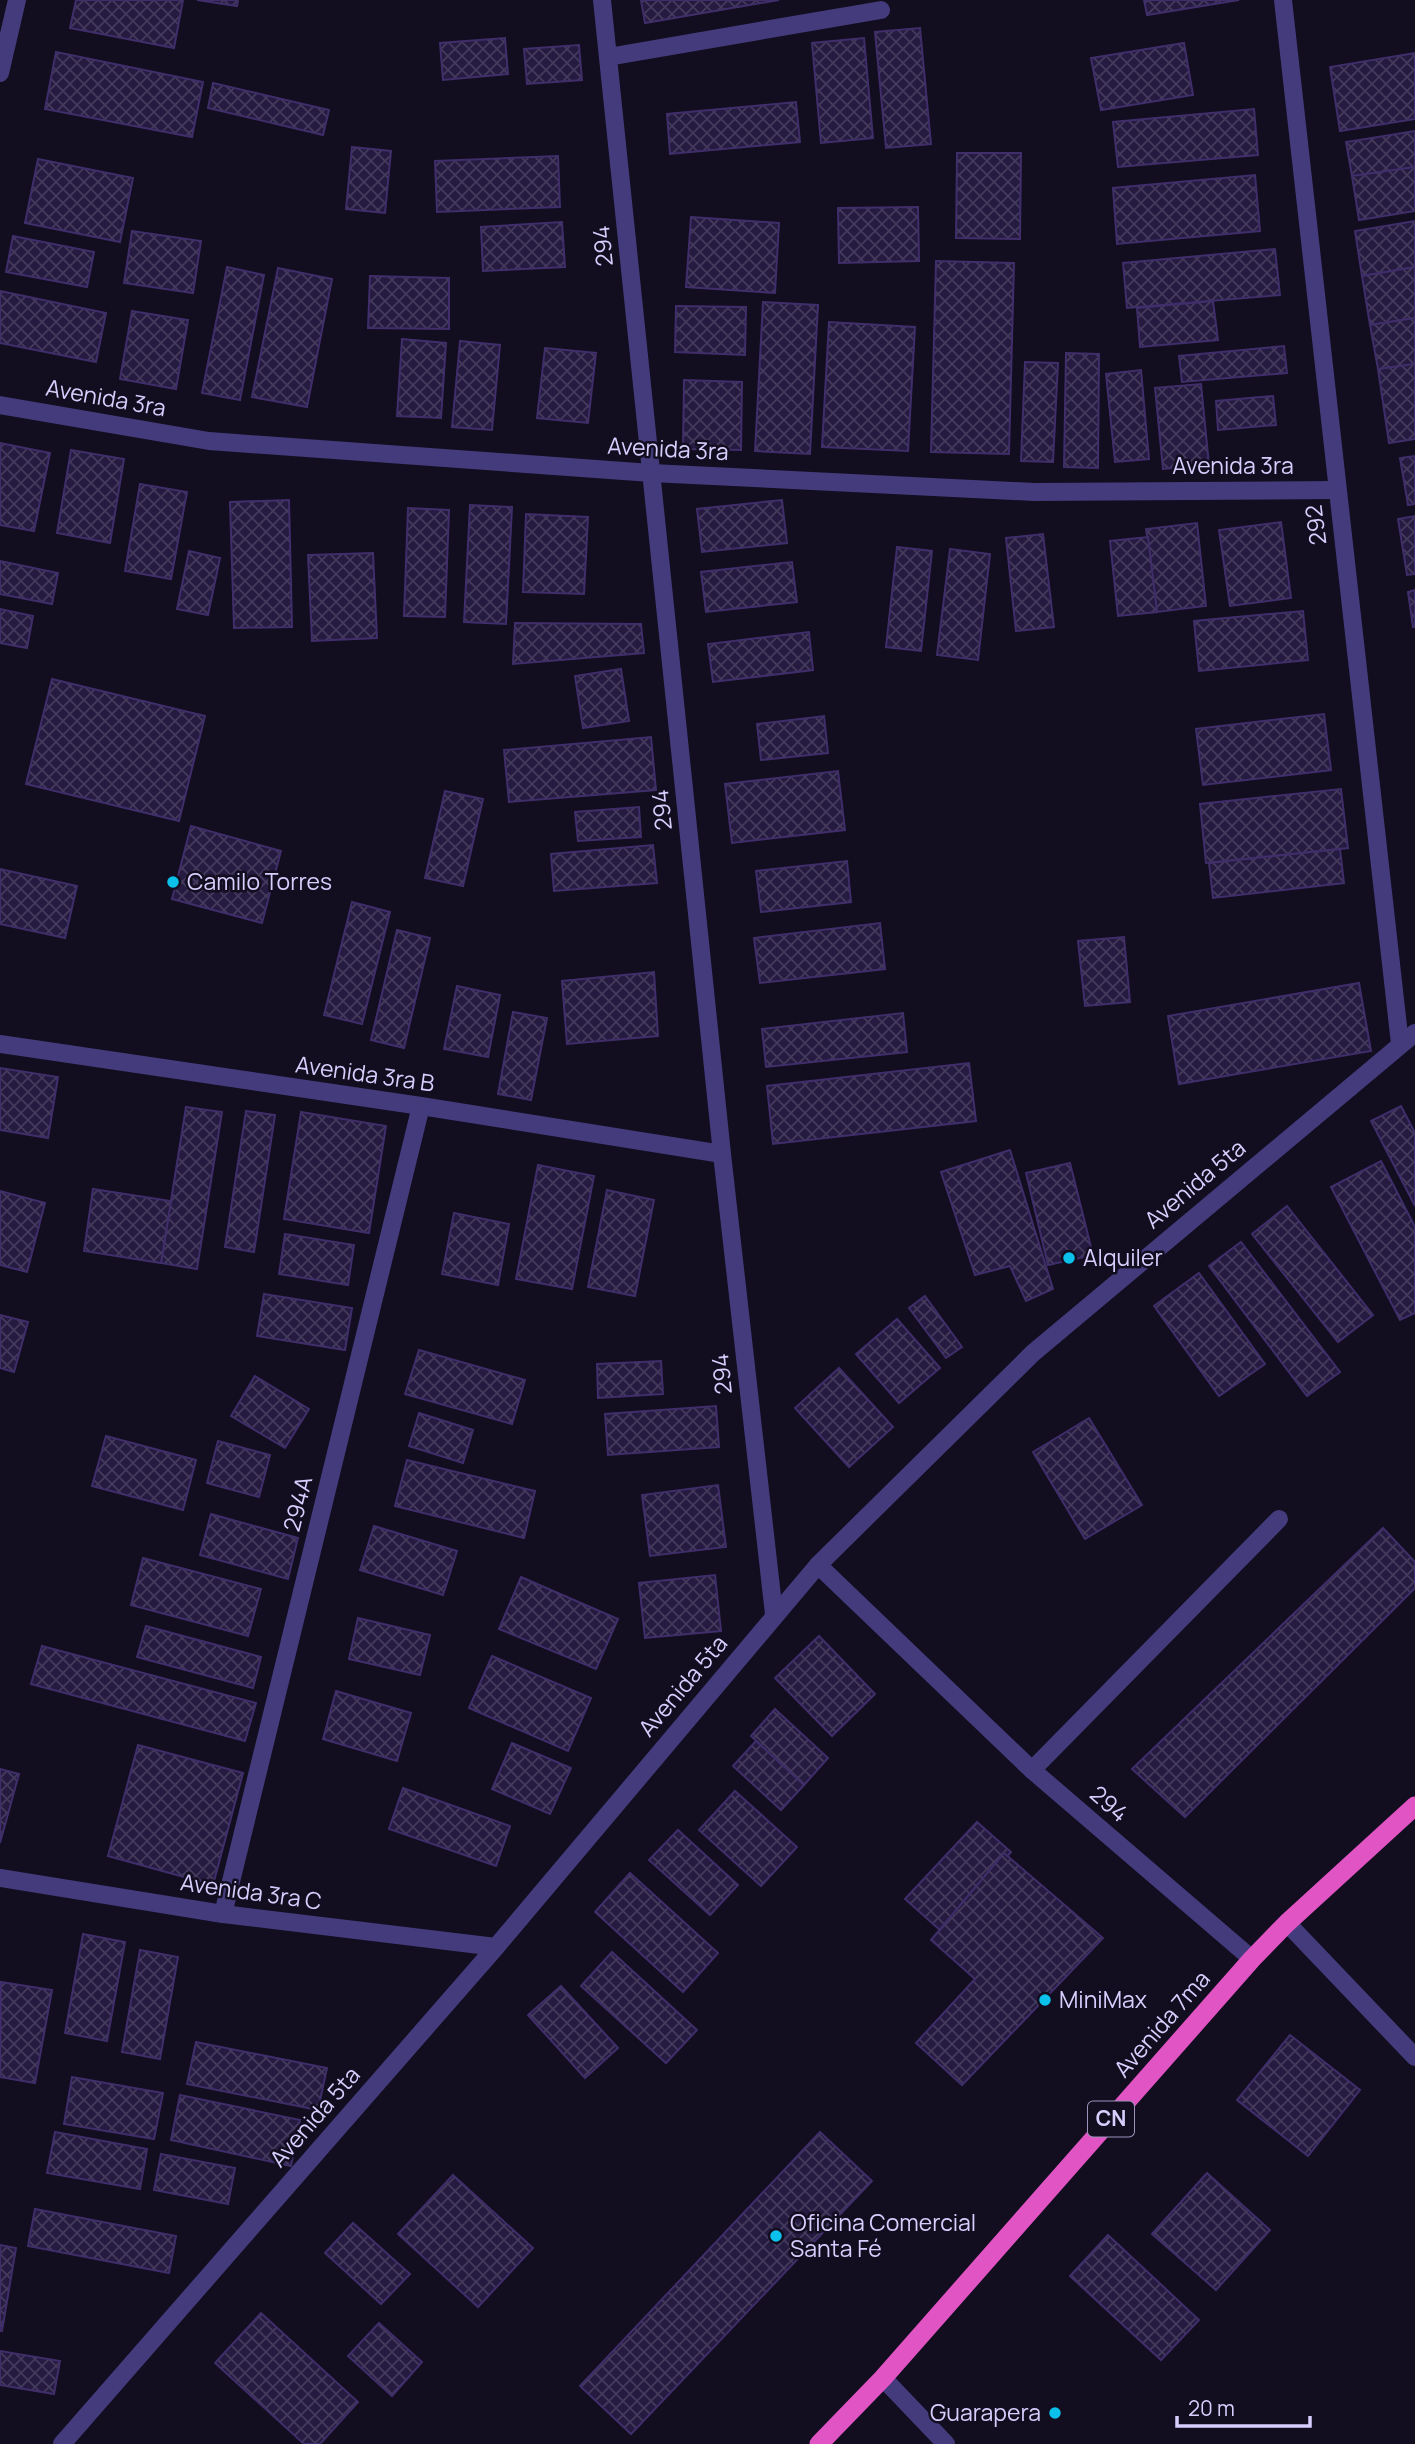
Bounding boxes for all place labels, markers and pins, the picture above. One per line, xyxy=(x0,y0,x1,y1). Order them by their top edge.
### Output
place label: Camilo Torres xyxy=(187,865,332,897)
marker: Camilo Torres xyxy=(165,874,181,890)
place label: Alquiler xyxy=(1083,1241,1163,1273)
marker: Alquiler xyxy=(1061,1250,1077,1266)
place label: MiniMax xyxy=(1059,1983,1147,2015)
marker: MiniMax xyxy=(1037,1992,1053,2008)
place label: Oficina Comercial Santa Fé xyxy=(790,2206,976,2264)
marker: Oficina Comercial Santa Fé xyxy=(768,2228,784,2244)
place label: Guarapera xyxy=(930,2396,1041,2428)
marker: Guarapera xyxy=(1047,2405,1063,2421)

